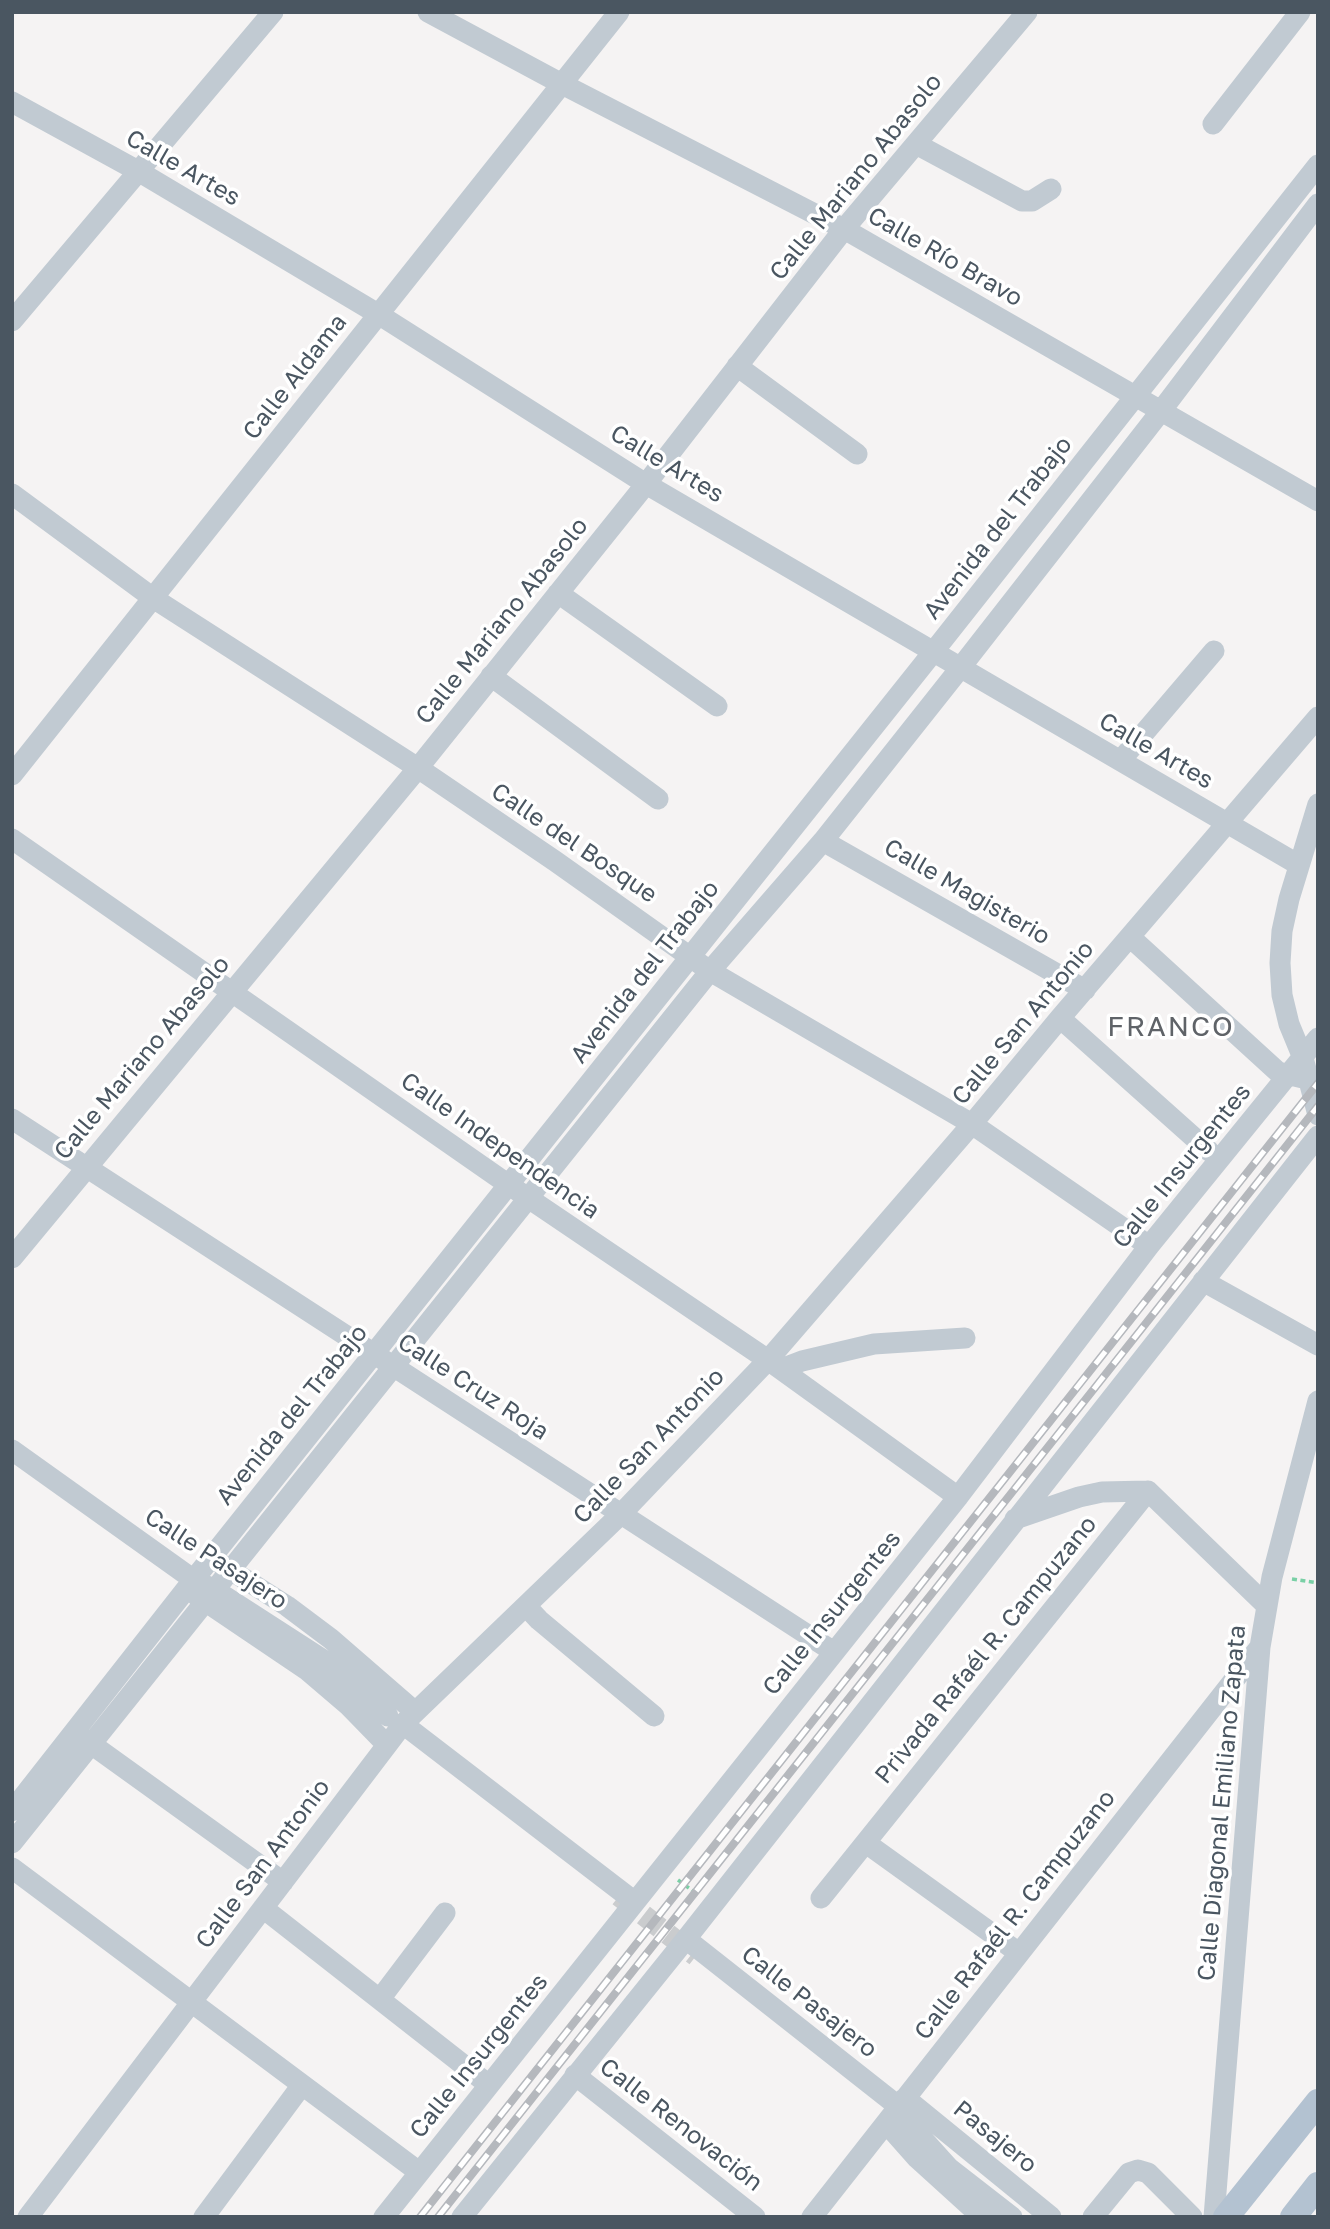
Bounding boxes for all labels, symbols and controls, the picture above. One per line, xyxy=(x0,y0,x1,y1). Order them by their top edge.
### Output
street label: Calle Mariano Abasolo xyxy=(764,68,948,286)
street label: Calle Artes xyxy=(121,124,245,212)
street label: Calle Río Bravo xyxy=(863,201,1027,313)
street label: Calle Aldama xyxy=(237,309,353,445)
street label: Calle Artes xyxy=(605,419,729,509)
street label: Avenida del Trabajo xyxy=(918,431,1078,625)
street label: Calle Mariano Abasolo xyxy=(410,512,594,730)
street label: Calle Artes xyxy=(1094,707,1218,795)
street label: Calle del Bosque xyxy=(486,777,662,909)
street label: Calle Magisterio xyxy=(879,833,1055,951)
street label: Avenida del Trabajo xyxy=(565,875,725,1069)
street label: Calle San Antonio xyxy=(946,935,1100,1111)
street label: Calle Mariano Abasolo xyxy=(48,950,236,1166)
district label: FRANCO xyxy=(1108,1010,1234,1044)
street label: Calle Independencia xyxy=(395,1067,605,1225)
street label: Calle Insurgentes xyxy=(1107,1078,1257,1254)
street label: Avenida del Trabajo xyxy=(210,1319,374,1511)
street label: Calle Cruz Roja xyxy=(392,1328,554,1446)
street label: Calle San Antonio xyxy=(568,1362,730,1530)
street label: Calle Pasajero xyxy=(139,1502,293,1616)
street label: Privada Rafaél R. Campuzano xyxy=(869,1510,1103,1790)
street label: Calle Insurgentes xyxy=(757,1525,907,1701)
street label: Calle Diagonal Emiliano Zapata xyxy=(1192,1624,1252,1982)
street label: Calle San Antonio xyxy=(190,1774,336,1954)
street label: Calle Rafaél R. Campuzano xyxy=(909,1784,1121,2046)
street label: Calle Pasajero xyxy=(735,1940,883,2064)
street label: Calle Insurgentes xyxy=(404,1968,554,2144)
street label: Calle Renovación xyxy=(594,2053,768,2197)
street label: Pasajero xyxy=(947,2095,1043,2179)

